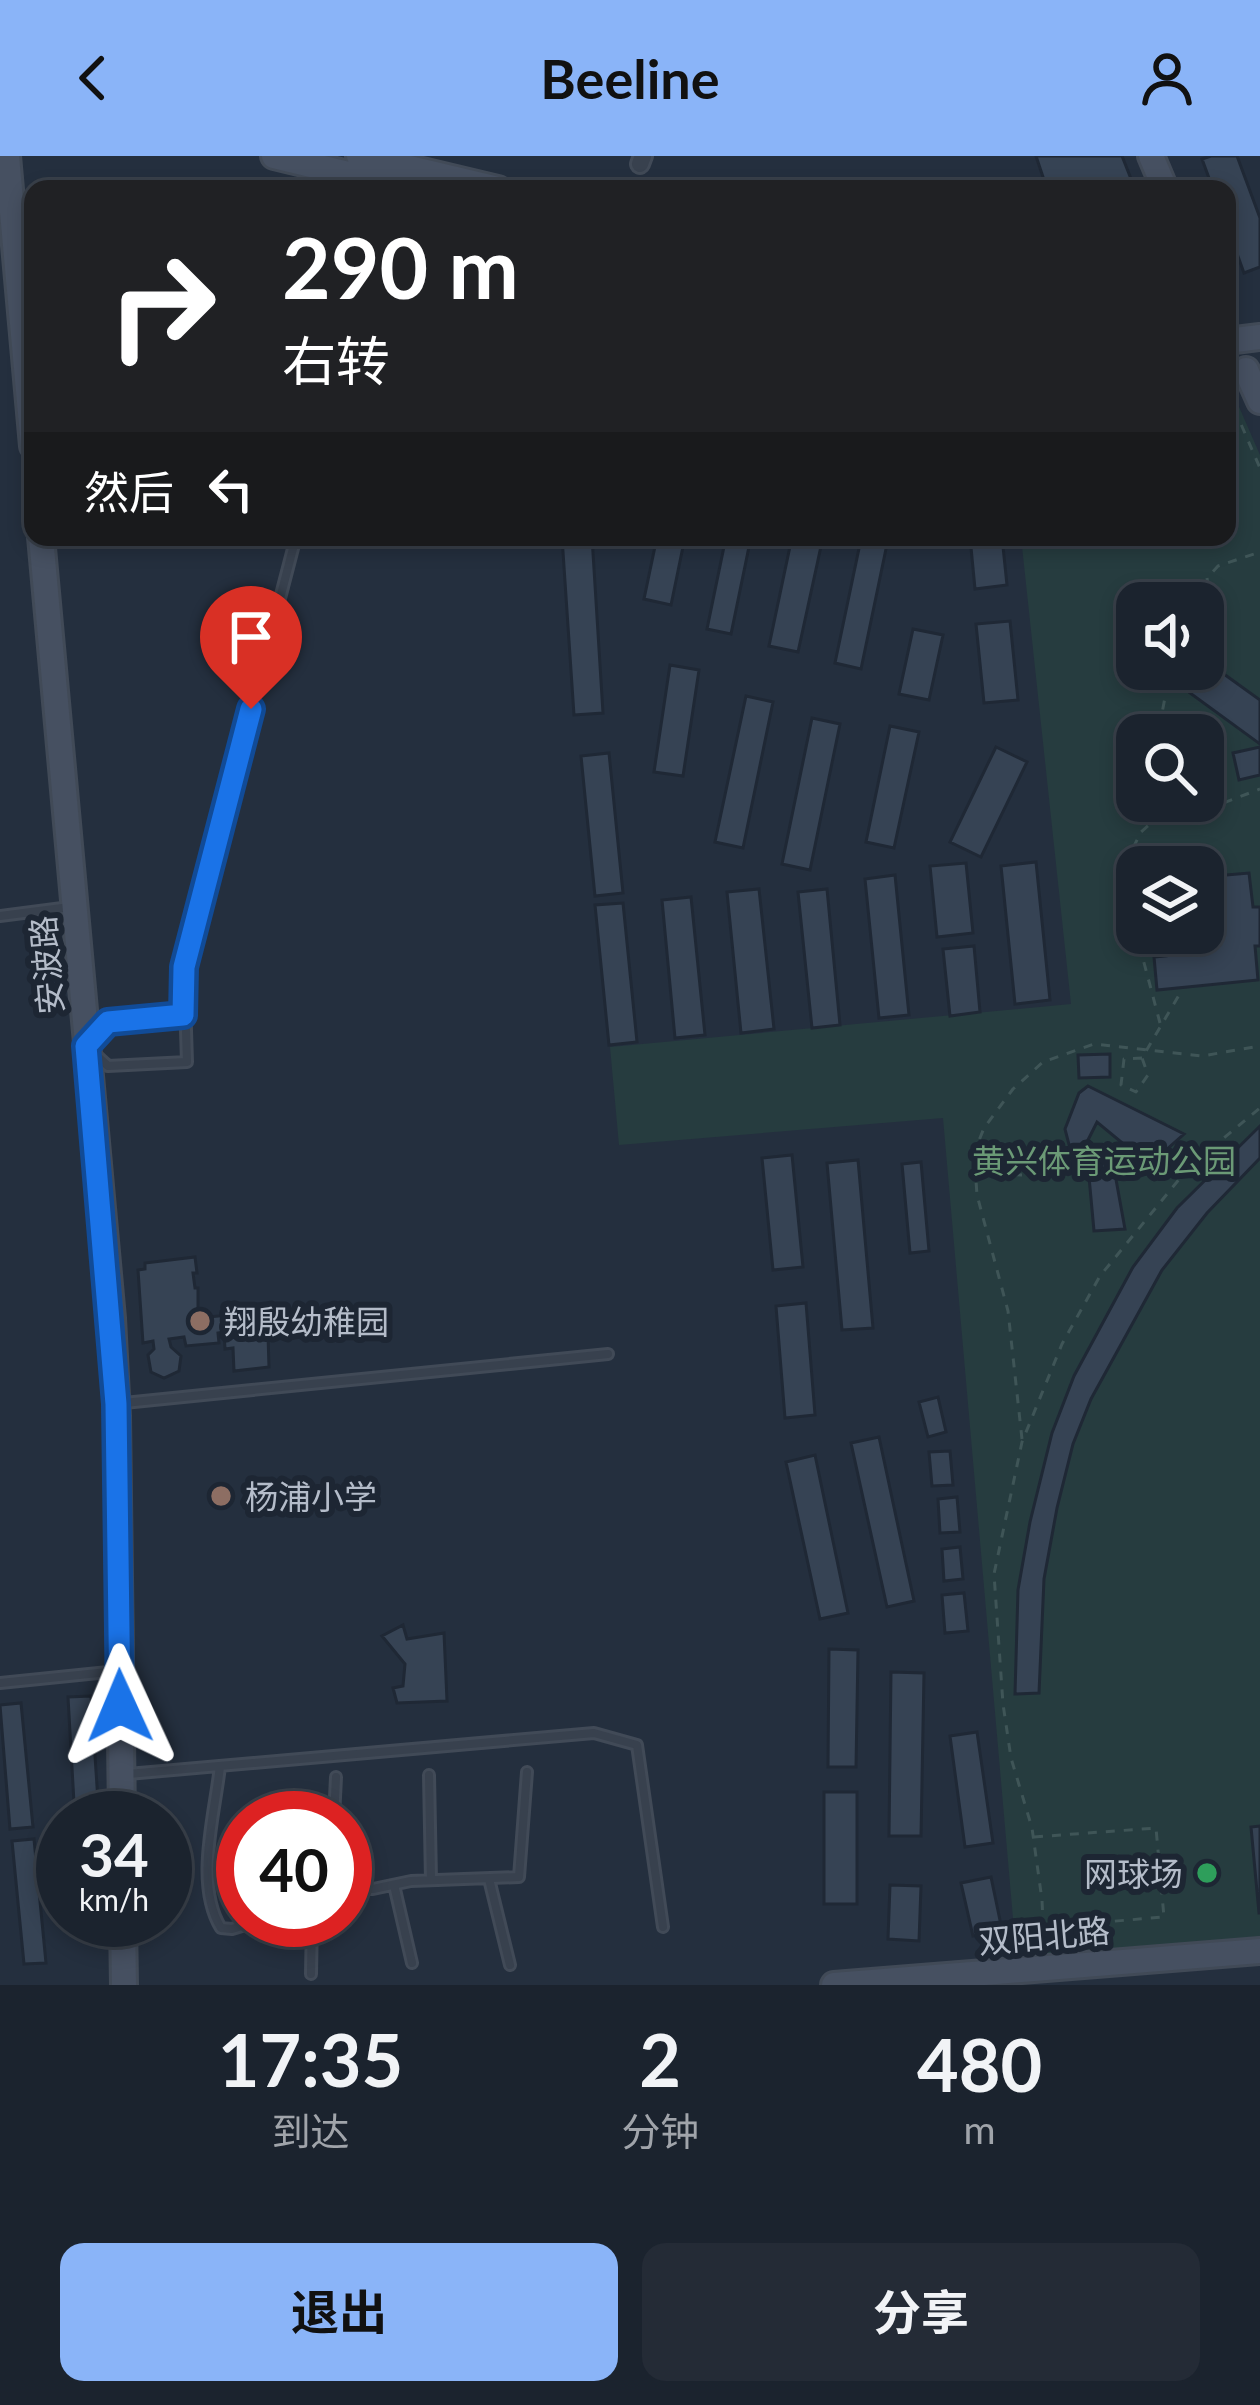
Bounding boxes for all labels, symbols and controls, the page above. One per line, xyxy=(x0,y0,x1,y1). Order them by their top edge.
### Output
icon: back xyxy=(60,45,126,111)
icon: person xyxy=(1134,45,1200,111)
text: Beeline xyxy=(540,46,720,111)
text: 290 m xyxy=(282,216,519,317)
icon: right xyxy=(84,228,240,384)
text: 右转 xyxy=(282,328,390,393)
icon: left xyxy=(198,456,264,522)
text: 然后 xyxy=(84,465,174,519)
map controls xyxy=(1116,582,1224,954)
button: sound xyxy=(1116,582,1224,690)
pin xyxy=(200,586,302,709)
icon: arrive xyxy=(218,604,284,670)
button: search xyxy=(1116,714,1224,822)
button: layers xyxy=(1116,846,1224,954)
street label: 安波路 xyxy=(22,914,70,1016)
park label: 黄兴体育运动公园 xyxy=(972,1140,1236,1180)
place label: 翔殷幼稚园 xyxy=(224,1301,389,1341)
marker: 翔殷幼稚园 xyxy=(187,1308,213,1334)
place label: 杨浦小学 xyxy=(245,1476,377,1516)
marker: 杨浦小学 xyxy=(208,1483,234,1509)
position arrow xyxy=(57,1643,183,1769)
speed limit sign: 40 xyxy=(216,1791,372,1947)
text: 34 xyxy=(79,1818,149,1890)
place label: 网球场 xyxy=(1084,1853,1183,1893)
marker: 网球场 xyxy=(1194,1860,1220,1886)
text: km/h xyxy=(79,1881,149,1917)
street label: 双阳北路 xyxy=(977,1909,1111,1961)
text: 17:35 xyxy=(218,2016,403,2102)
text: 2 xyxy=(639,2016,681,2102)
text: 480 xyxy=(917,2021,1042,2107)
text: m xyxy=(964,2106,996,2152)
text: 到达 xyxy=(272,2108,350,2154)
text: 分钟 xyxy=(621,2108,699,2154)
button: 退出 xyxy=(60,2243,618,2381)
button: 分享 xyxy=(642,2243,1200,2381)

